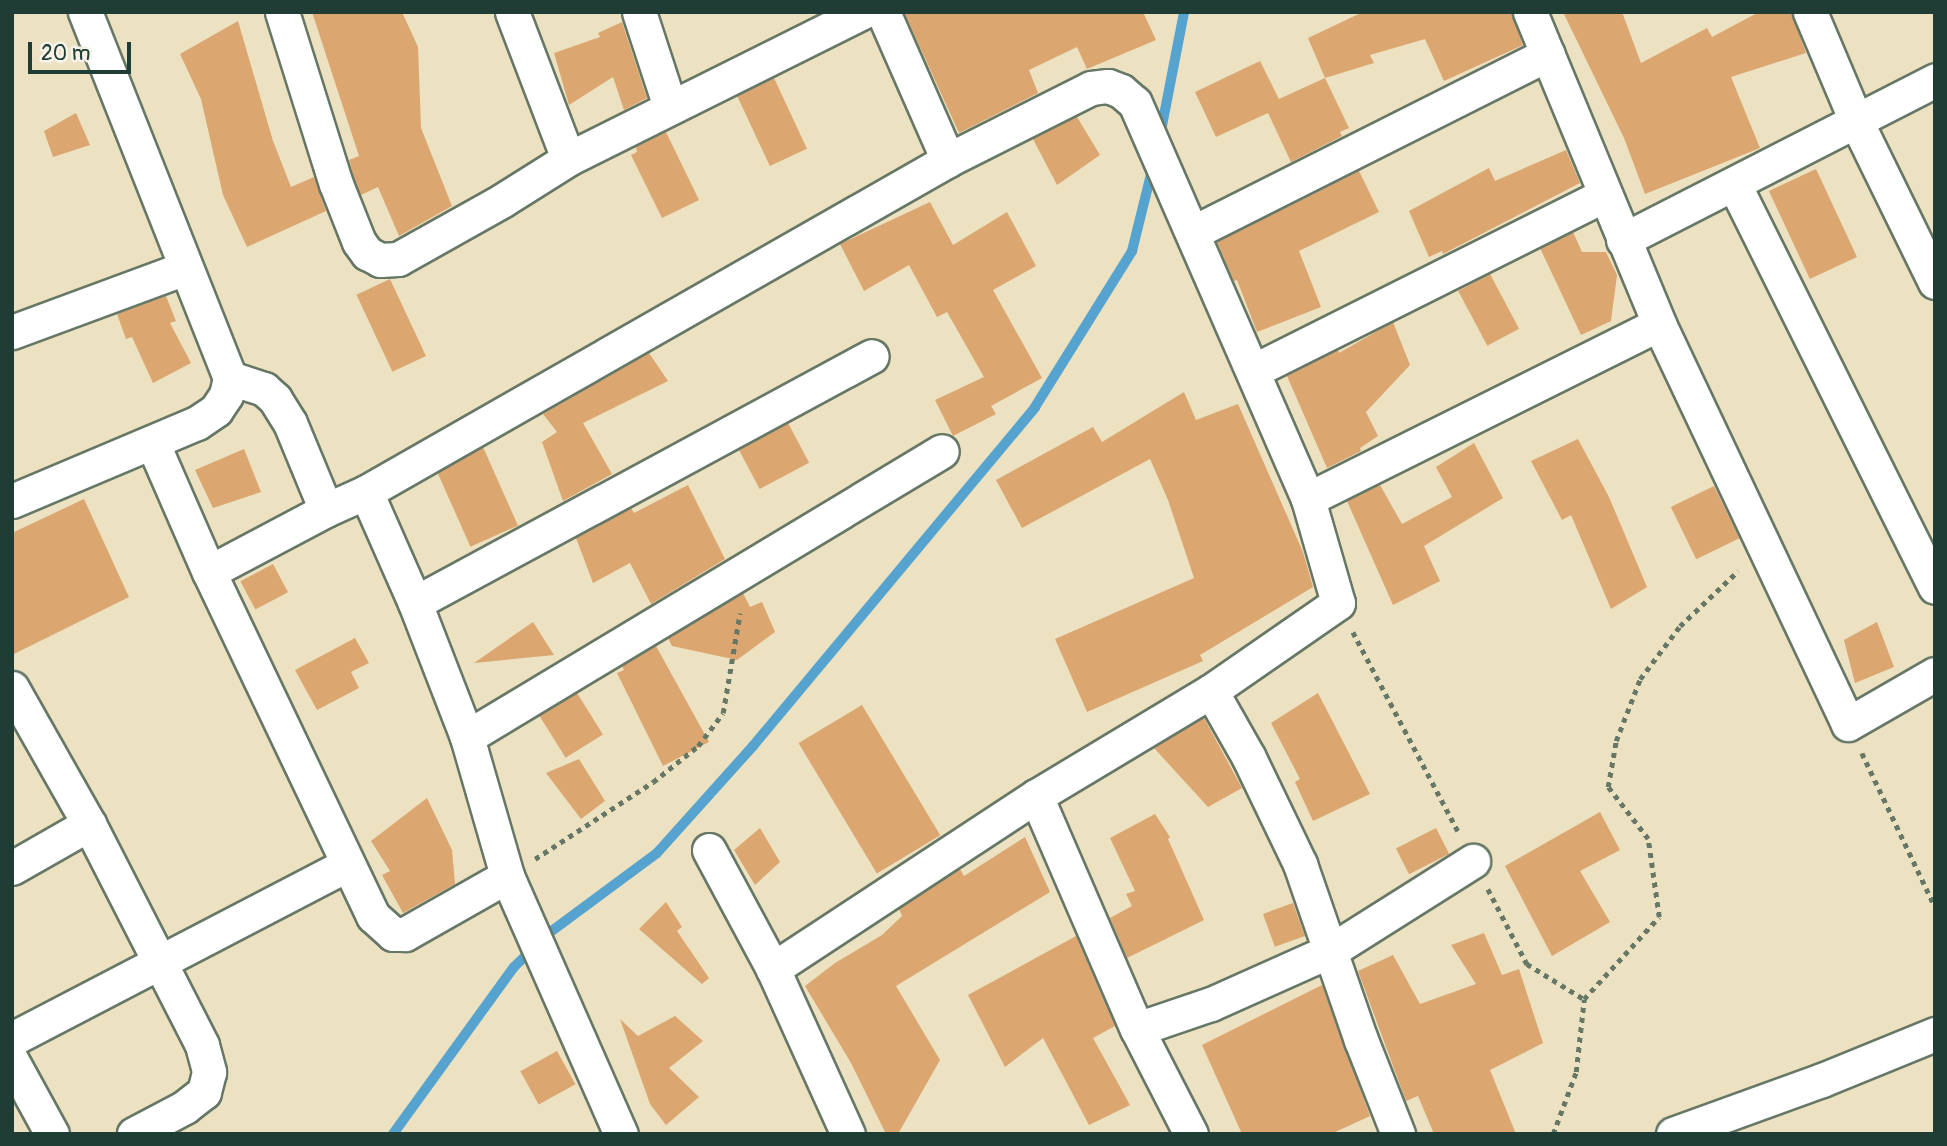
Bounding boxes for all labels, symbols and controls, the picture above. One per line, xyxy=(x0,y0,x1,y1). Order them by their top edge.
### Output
scale bar xyxy=(32,28,135,72)
text: 20 m xyxy=(41,40,90,67)

